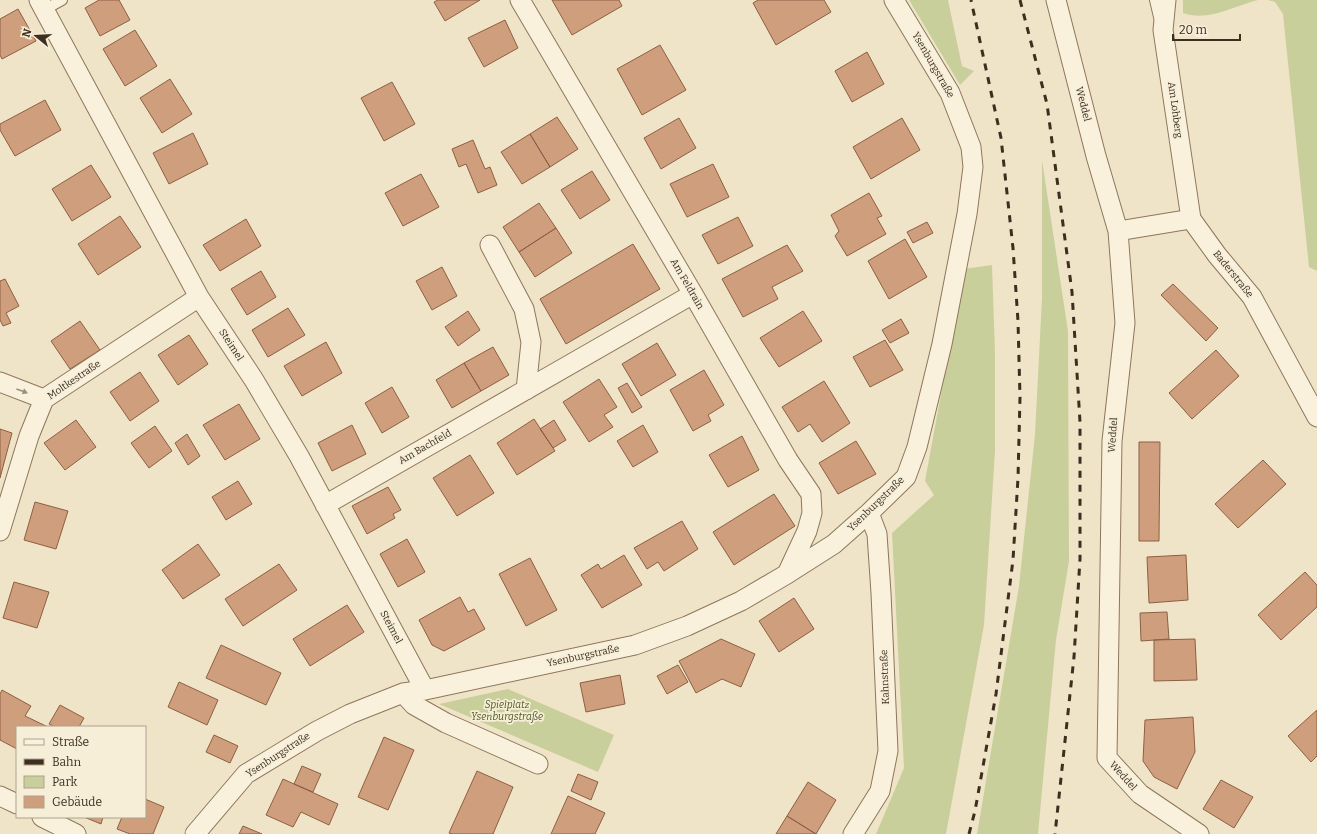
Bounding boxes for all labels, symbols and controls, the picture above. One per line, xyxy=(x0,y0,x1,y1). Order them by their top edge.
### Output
north arrow xyxy=(16,16,56,56)
scale bar xyxy=(1173,16,1240,42)
text: 20 m xyxy=(1179,23,1208,37)
text: N xyxy=(19,27,35,39)
street label: Ysenburgstraße xyxy=(909,30,957,100)
street label: Am Lohberg xyxy=(1165,81,1185,139)
street label: Weddel xyxy=(1073,85,1093,123)
street label: Baderstraße xyxy=(1210,248,1256,300)
street label: Am Feldrain xyxy=(668,256,707,312)
street label: Steimel xyxy=(216,327,246,363)
street label: Moltkestraße xyxy=(45,358,103,402)
one-way arrow xyxy=(17,388,29,394)
street label: Weddel xyxy=(1106,417,1120,453)
street label: Am Bachfeld xyxy=(396,427,454,467)
street label: Ysenburgstraße xyxy=(845,474,907,534)
street label: Steimel xyxy=(377,608,405,646)
street label: Ysenburgstraße xyxy=(546,642,620,670)
street label: Kahnstraße xyxy=(878,650,892,704)
park label: Spielplatz Ysenburgstraße xyxy=(471,699,543,723)
legend xyxy=(16,726,146,818)
street label: Ysenburgstraße xyxy=(244,730,312,780)
text: Straße xyxy=(52,735,89,749)
text: Bahn xyxy=(52,755,81,769)
street label: Weddel xyxy=(1107,759,1139,793)
text: Park xyxy=(52,775,78,789)
text: Gebäude xyxy=(52,795,102,809)

